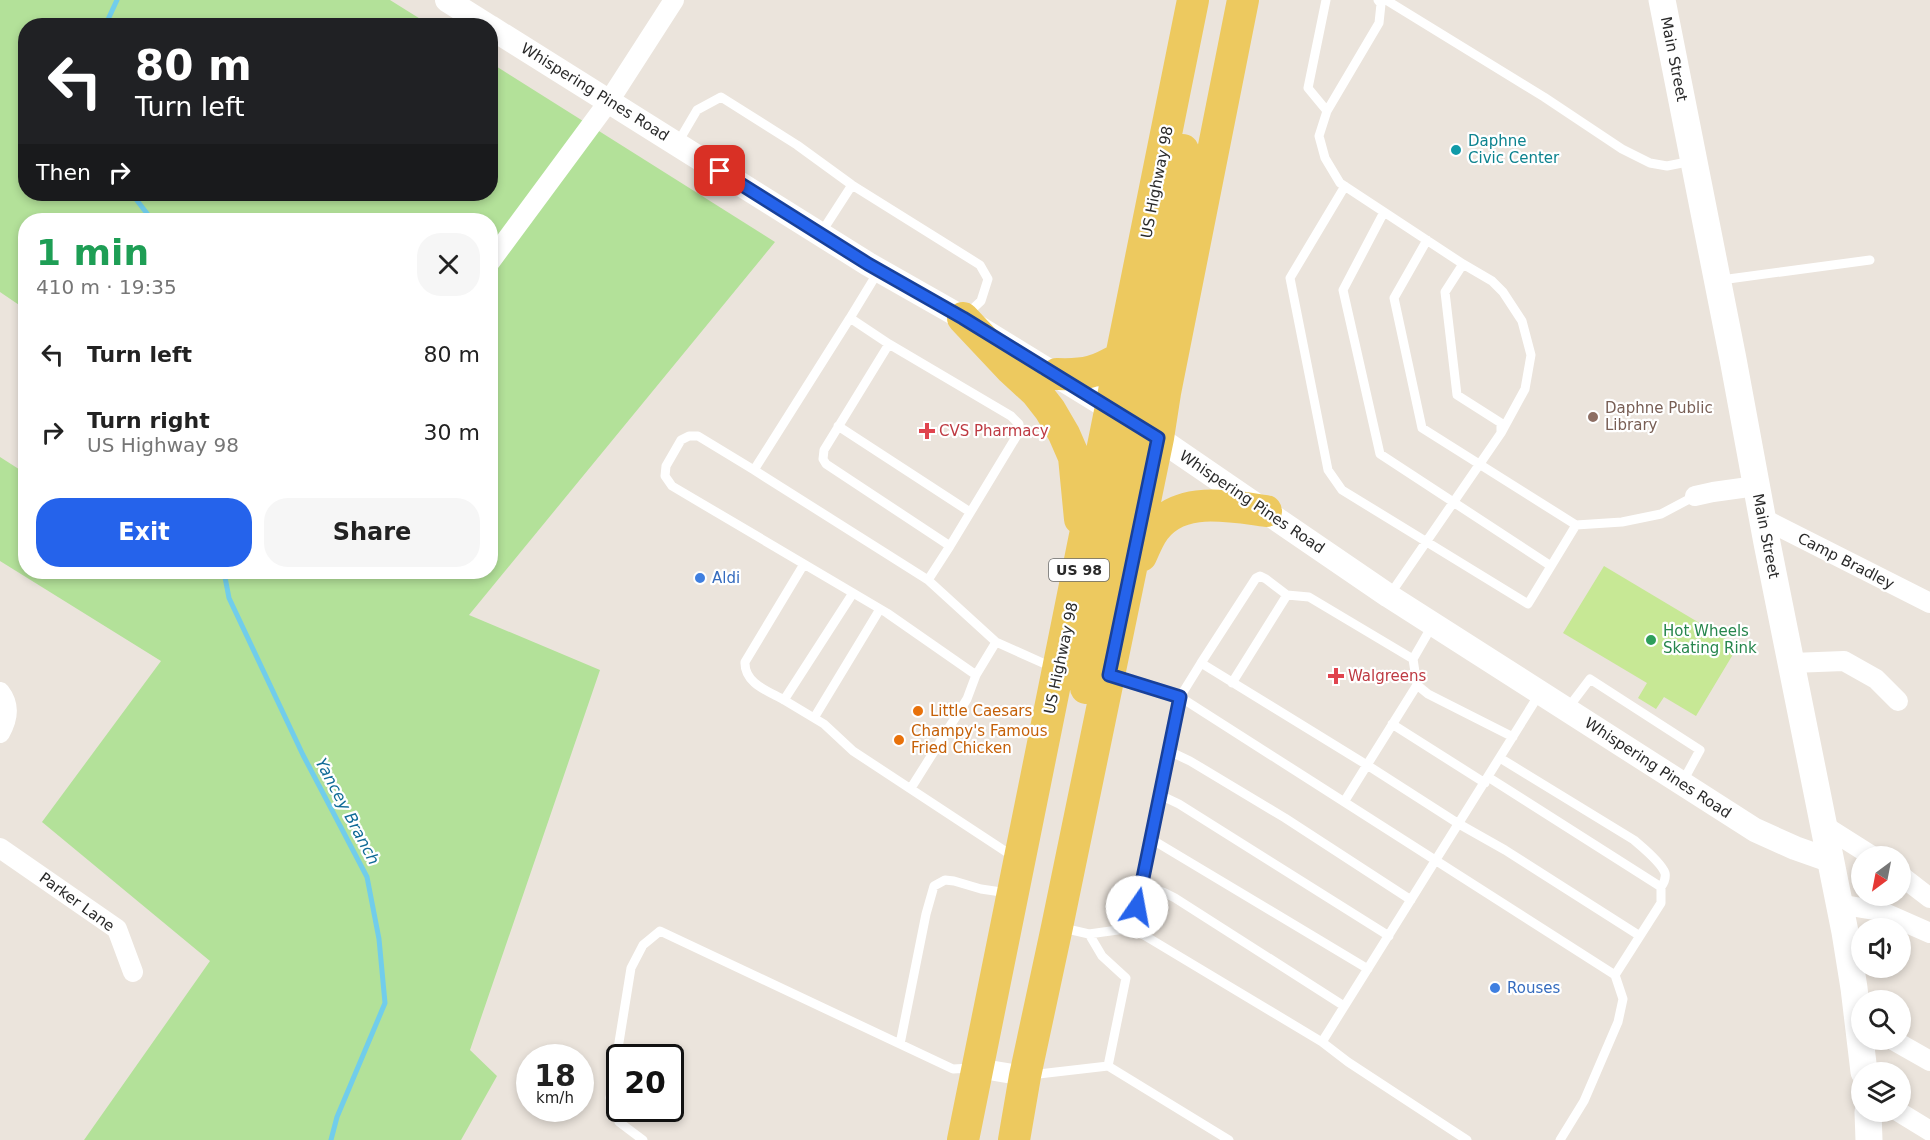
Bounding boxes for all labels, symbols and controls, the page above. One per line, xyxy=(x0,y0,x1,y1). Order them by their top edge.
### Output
street label: Main Street xyxy=(1657,15,1691,103)
street label: Whispering Pines Road xyxy=(518,39,672,145)
text: 80 m xyxy=(135,41,252,90)
icon: left xyxy=(36,42,114,120)
text: Turn left xyxy=(135,91,245,122)
street label: US Highway 98 xyxy=(1137,124,1177,240)
place label: Daphne Civic Center xyxy=(1468,132,1560,167)
marker: Daphne Civic Center xyxy=(1449,143,1463,157)
pin xyxy=(694,145,745,196)
icon: arrive xyxy=(703,154,736,187)
icon: right xyxy=(103,156,136,189)
text: Then xyxy=(36,160,91,185)
text: 1 min xyxy=(36,232,149,273)
button: close xyxy=(417,233,480,296)
text: 410 m · 19:35 xyxy=(36,275,177,299)
icon: left xyxy=(36,338,69,371)
text: Turn left xyxy=(87,342,192,367)
text: 80 m xyxy=(424,342,480,367)
place label: Daphne Public Library xyxy=(1605,399,1713,434)
text: Turn right xyxy=(87,408,210,433)
marker: Daphne Public Library xyxy=(1586,410,1600,424)
icon: right xyxy=(36,416,69,449)
text: 30 m xyxy=(424,420,480,445)
place label: CVS Pharmacy xyxy=(939,422,1049,440)
marker: CVS Pharmacy xyxy=(920,424,934,438)
text: US Highway 98 xyxy=(87,433,239,457)
street label: Whispering Pines Road xyxy=(1176,447,1328,557)
street label: Main Street xyxy=(1749,492,1783,580)
button: Exit xyxy=(36,498,252,567)
button: Share xyxy=(264,498,480,567)
street label: Camp Bradley xyxy=(1795,529,1897,593)
road number: US 98 xyxy=(1049,559,1109,581)
place label: Aldi xyxy=(712,569,740,587)
marker: Aldi xyxy=(693,571,707,585)
street label: US Highway 98 xyxy=(1040,600,1082,716)
place label: Hot Wheels Skating Rink xyxy=(1663,622,1757,657)
marker: Hot Wheels Skating Rink xyxy=(1644,633,1658,647)
place label: Walgreens xyxy=(1348,667,1427,685)
marker: Walgreens xyxy=(1329,669,1343,683)
place label: Little Caesars xyxy=(930,702,1033,720)
marker: Little Caesars xyxy=(911,704,925,718)
street label: Whispering Pines Road xyxy=(1581,714,1735,822)
place label: Champy's Famous Fried Chicken xyxy=(911,722,1048,757)
marker: Champy's Famous Fried Chicken xyxy=(892,733,906,747)
water label: Yancey Branch xyxy=(311,755,384,868)
north arrow xyxy=(1851,846,1911,906)
map controls xyxy=(1851,846,1911,1122)
street label: Parker Lane xyxy=(36,869,118,935)
position arrow xyxy=(1105,875,1169,939)
button: sound xyxy=(1851,918,1911,978)
place label: Rouses xyxy=(1507,979,1560,997)
marker: Rouses xyxy=(1488,981,1502,995)
button: search xyxy=(1851,990,1911,1050)
speed limit sign: 20 xyxy=(606,1044,684,1122)
text: 18 xyxy=(534,1058,576,1093)
button: layers xyxy=(1851,1062,1911,1122)
text: km/h xyxy=(536,1089,574,1107)

